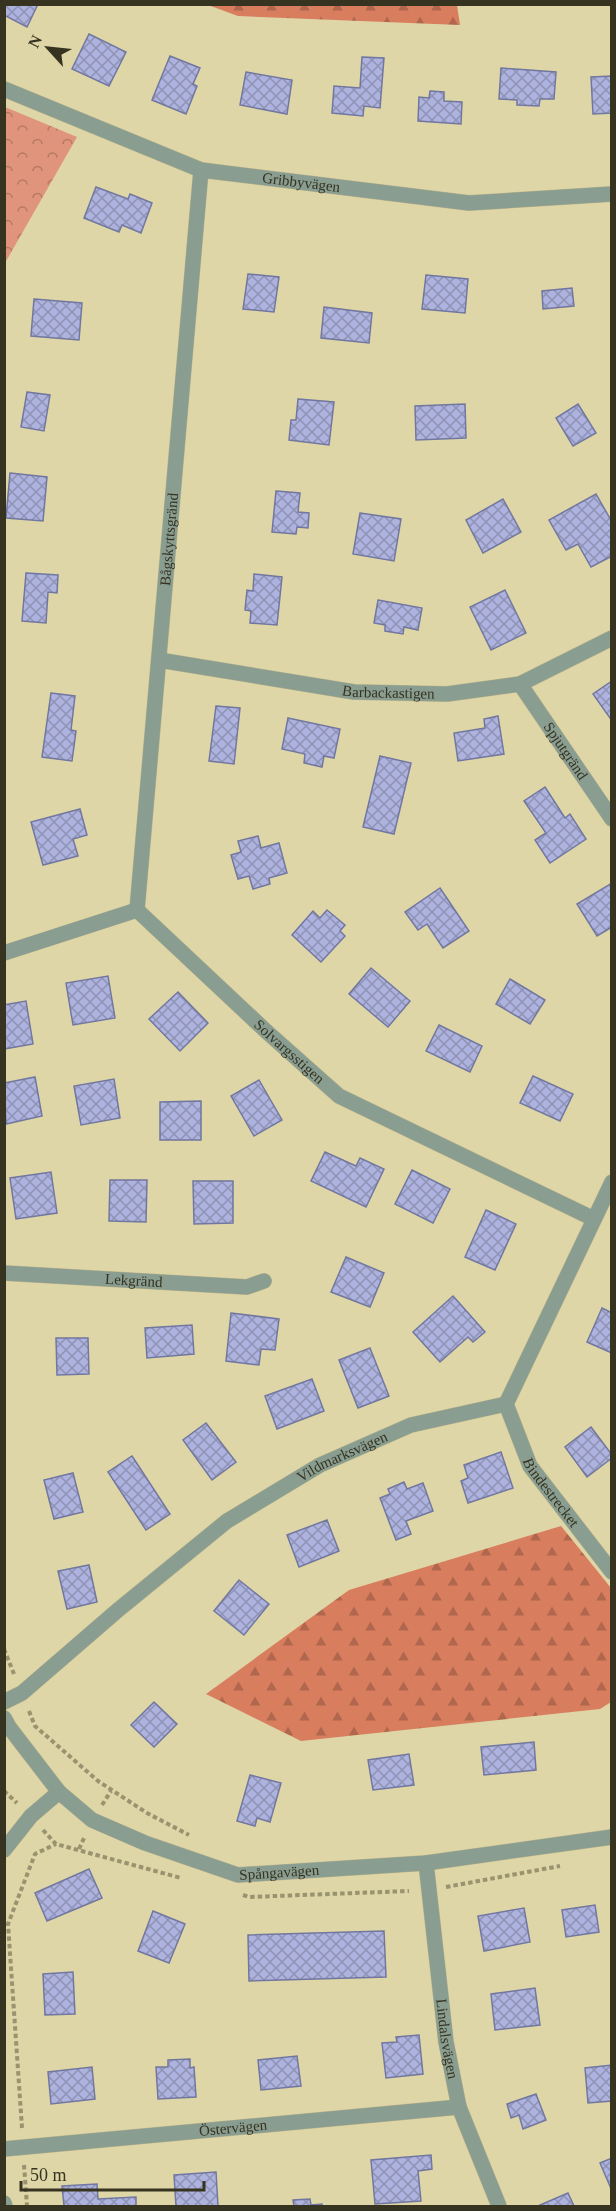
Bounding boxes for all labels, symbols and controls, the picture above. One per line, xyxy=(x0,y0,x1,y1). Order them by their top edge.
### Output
north arrow xyxy=(18,18,78,78)
text: N xyxy=(25,32,45,50)
street label: Gribbyvägen xyxy=(261,170,342,195)
street label: Bågskyttsgränd xyxy=(157,492,181,587)
street label: Barbackastigen xyxy=(341,682,435,702)
street label: Spjutgränd xyxy=(540,719,591,783)
street label: Solvargsstigen xyxy=(251,1016,328,1087)
street label: Lekgränd xyxy=(105,1271,163,1290)
street label: Vildmarksvägen xyxy=(294,1428,390,1485)
street label: Bindestrecket xyxy=(520,1456,583,1531)
street label: Spångavägen xyxy=(239,1862,320,1883)
street label: Lindalsvägen xyxy=(433,1998,461,2081)
street label: Östervägen xyxy=(198,2117,268,2139)
scale bar xyxy=(21,2154,204,2192)
text: 50 m xyxy=(30,2165,67,2185)

